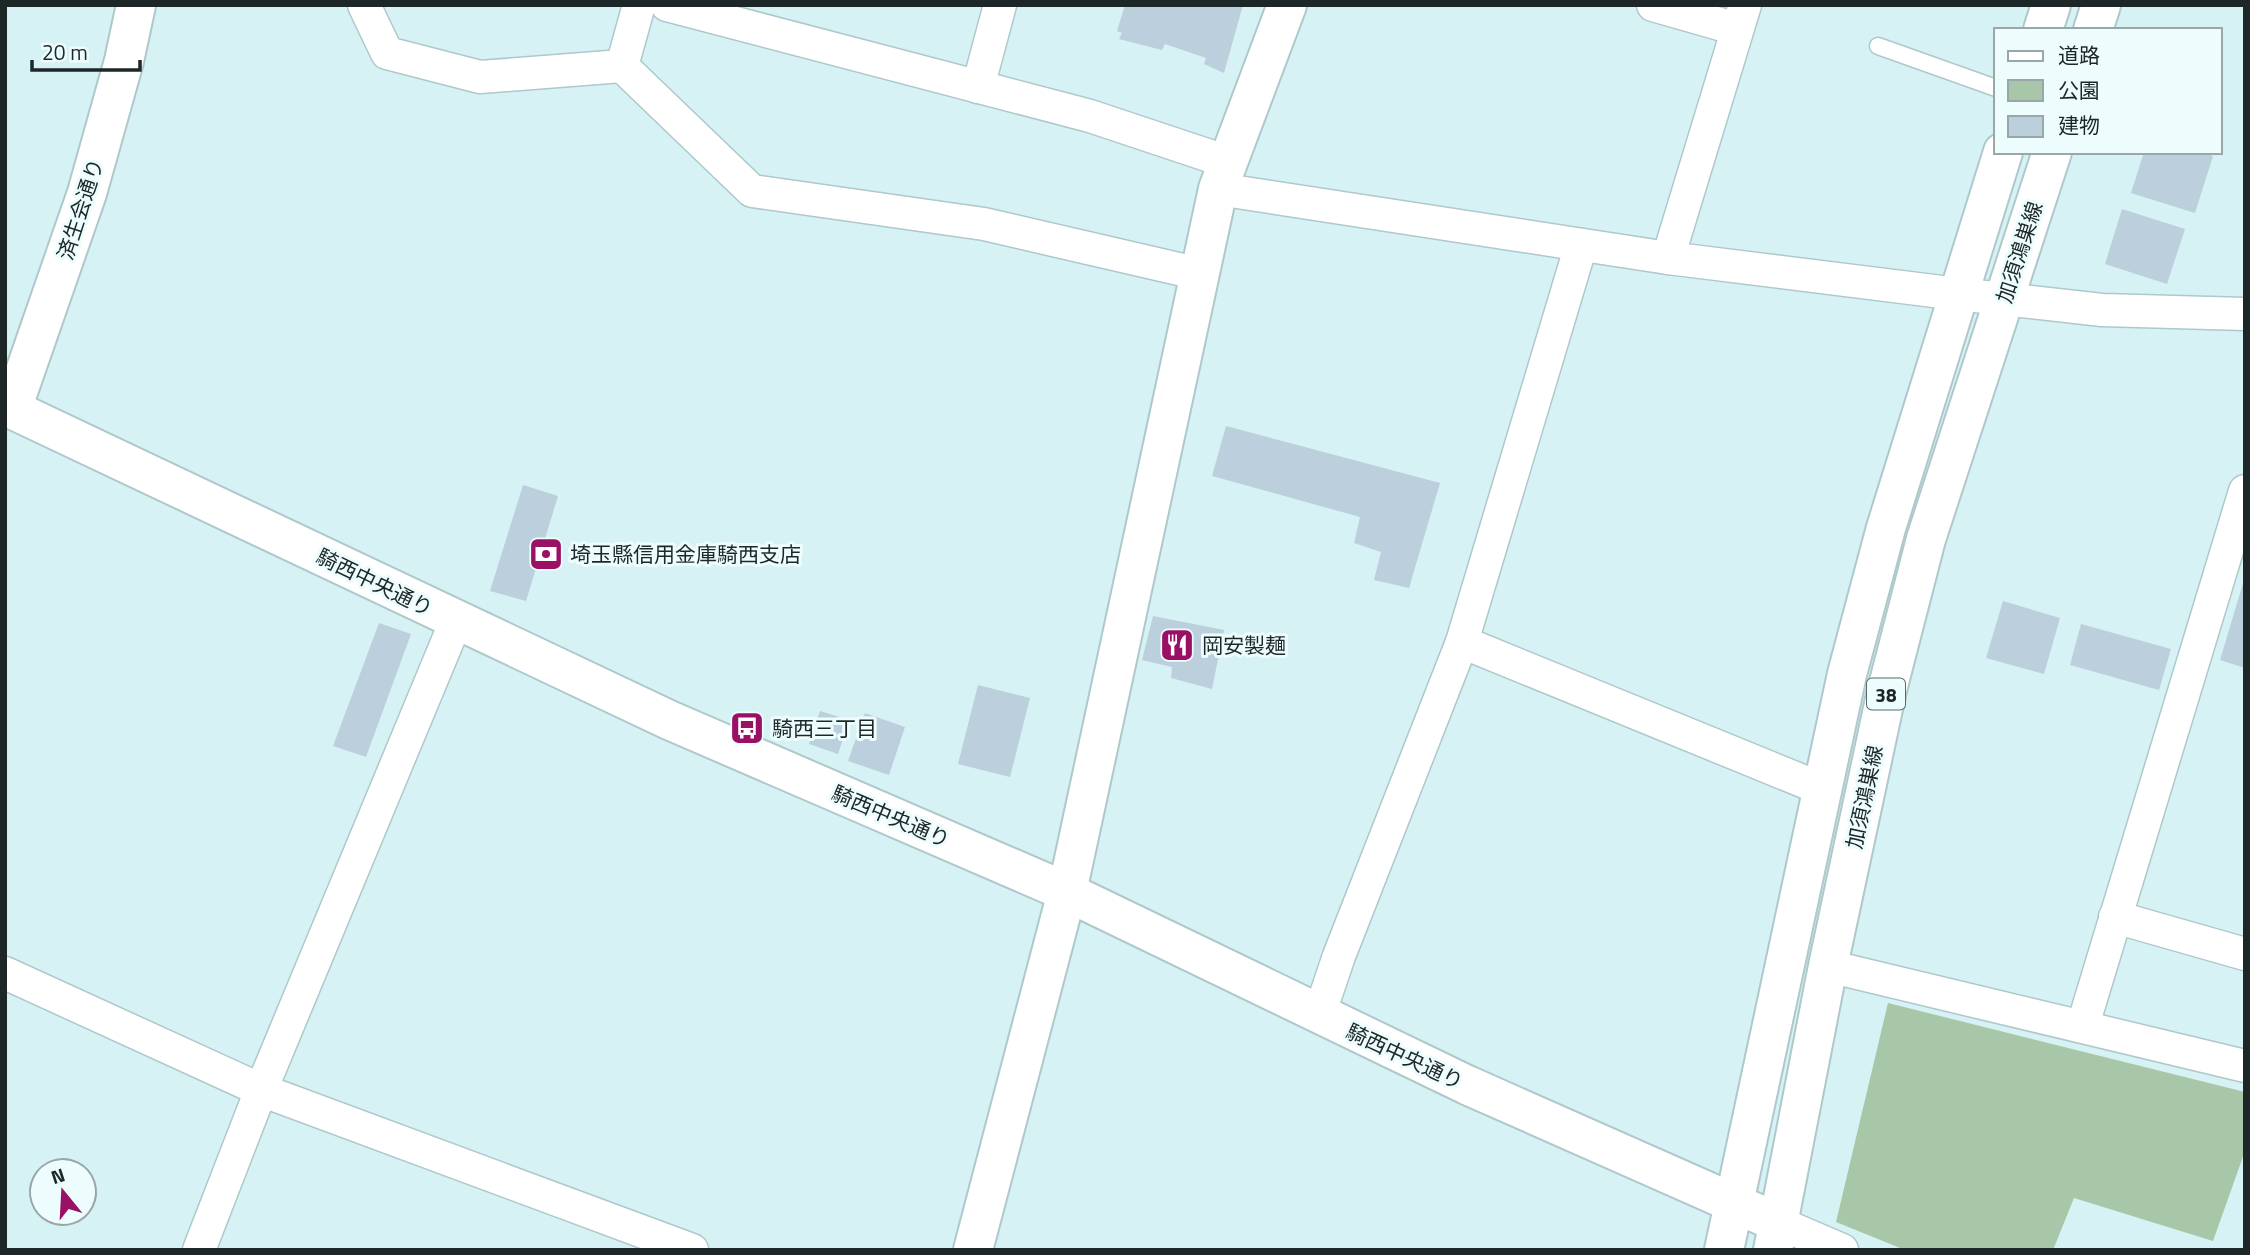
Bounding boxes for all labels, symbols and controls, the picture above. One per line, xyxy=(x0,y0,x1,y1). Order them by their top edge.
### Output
scale bar xyxy=(32,28,140,72)
legend xyxy=(1994,28,2222,154)
text: 20 m xyxy=(42,36,88,68)
text: 道路 xyxy=(2058,39,2100,71)
text: 公園 xyxy=(2058,74,2100,106)
text: 建物 xyxy=(2058,109,2100,141)
street label: 済生会通り xyxy=(49,154,111,264)
street label: 加須鴻巣線 xyxy=(1988,197,2050,307)
bank icon: 埼玉縣信用金庫騎西支店 xyxy=(527,535,565,573)
place label: 埼玉縣信用金庫騎西支店 xyxy=(570,538,801,570)
street label: 騎西中央通り xyxy=(311,540,439,624)
restaurant icon: 岡安製麺 xyxy=(1158,626,1196,664)
place label: 岡安製麺 xyxy=(1202,629,1286,661)
road number: 38 xyxy=(1867,678,1905,709)
bus stop icon: 騎西三丁目 xyxy=(728,709,766,747)
place label: 騎西三丁目 xyxy=(772,712,877,744)
street label: 加須鴻巣線 xyxy=(1837,742,1891,852)
street label: 騎西中央通り xyxy=(827,777,955,855)
street label: 騎西中央通り xyxy=(1341,1015,1469,1097)
north arrow xyxy=(28,1157,98,1227)
text: N xyxy=(47,1160,68,1191)

